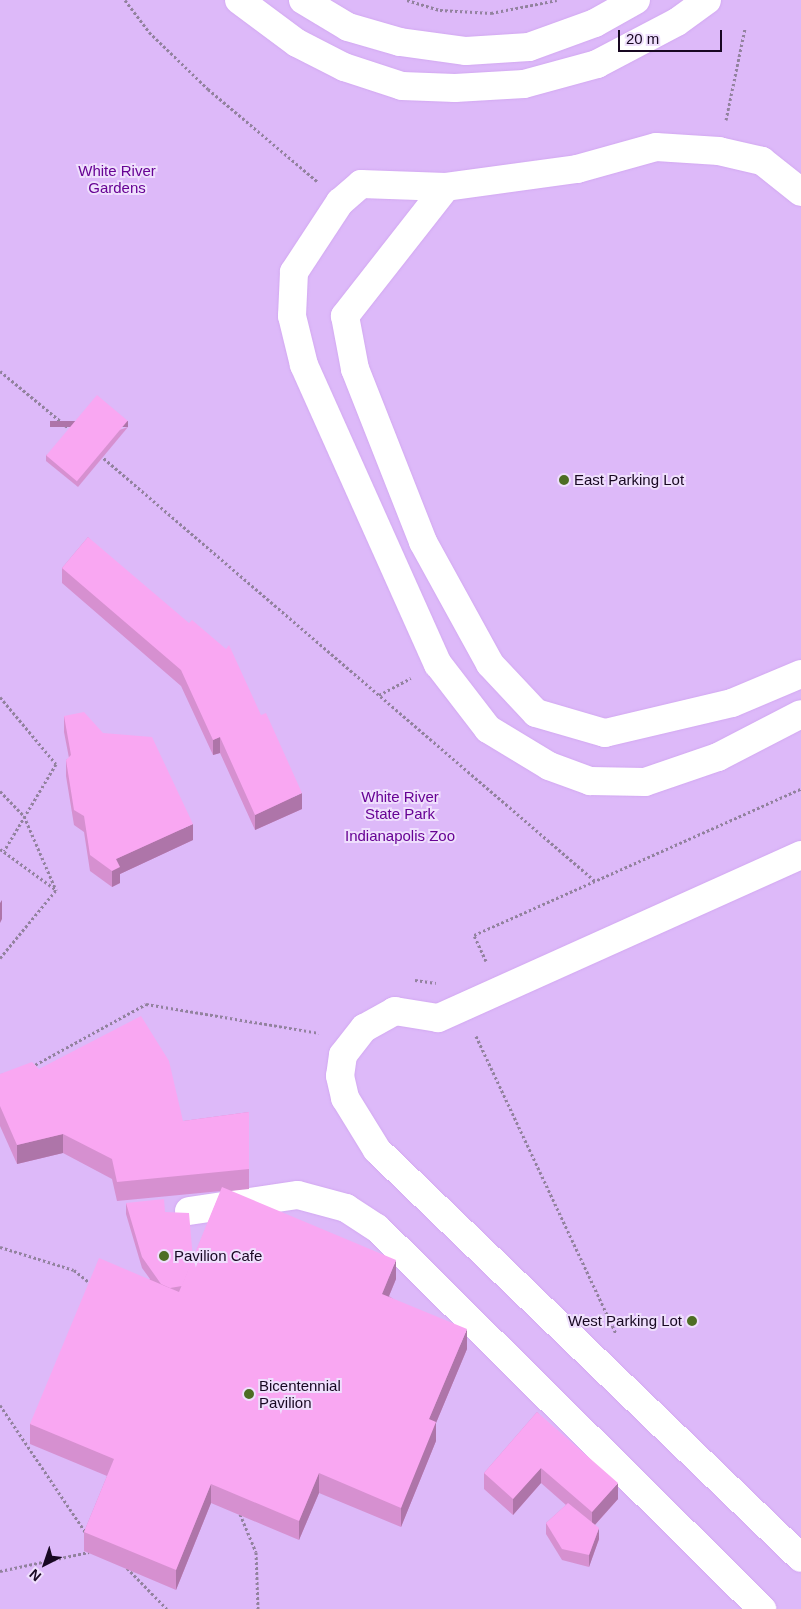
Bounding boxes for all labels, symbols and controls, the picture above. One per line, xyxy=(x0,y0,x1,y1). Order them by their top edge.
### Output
scale bar xyxy=(621,20,725,52)
text: 20 m xyxy=(626,30,659,47)
park label: White River Gardens xyxy=(78,161,156,196)
place label: East Parking Lot xyxy=(574,471,684,489)
marker: East Parking Lot xyxy=(558,474,570,486)
park label: White River State Park xyxy=(361,787,439,822)
park label: Indianapolis Zoo xyxy=(345,827,455,845)
place label: Pavilion Cafe xyxy=(174,1247,262,1265)
marker: Pavilion Cafe xyxy=(158,1250,170,1262)
place label: West Parking Lot xyxy=(568,1312,682,1330)
marker: West Parking Lot xyxy=(686,1315,698,1327)
place label: Bicentennial Pavilion xyxy=(259,1376,341,1411)
marker: Bicentennial Pavilion xyxy=(243,1388,255,1400)
north arrow xyxy=(20,1539,70,1589)
text: N xyxy=(26,1566,44,1585)

